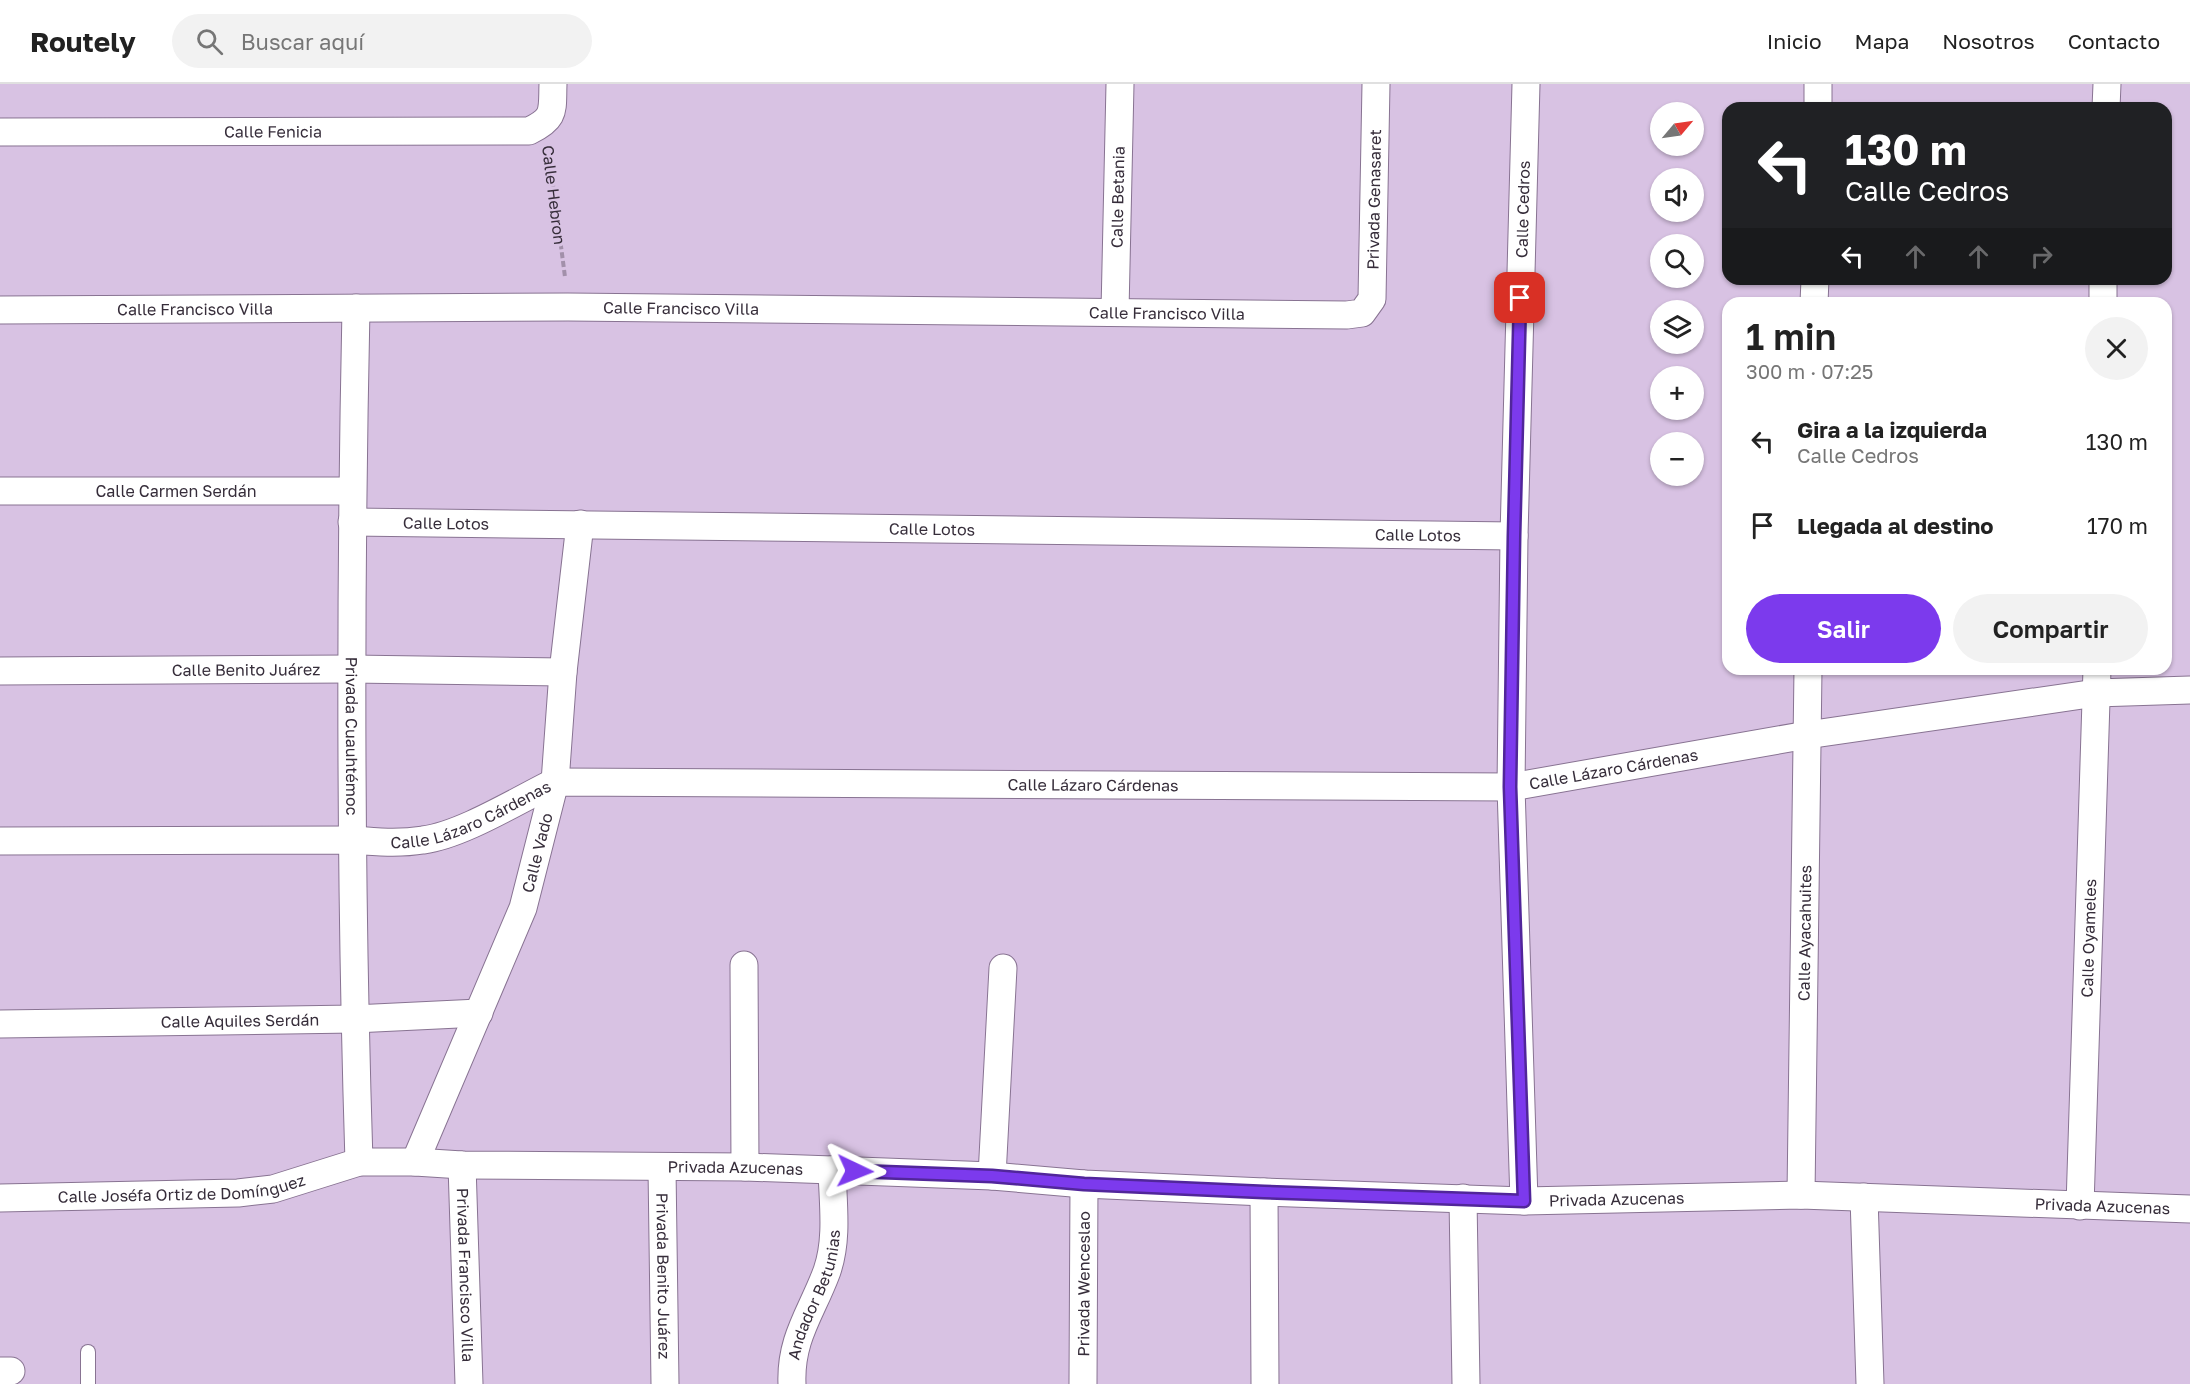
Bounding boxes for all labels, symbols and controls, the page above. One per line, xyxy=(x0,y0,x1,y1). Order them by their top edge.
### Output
search box xyxy=(172,14,592,68)
text: Routely xyxy=(30,25,136,58)
icon: search xyxy=(193,25,226,58)
text: Buscar aquí xyxy=(241,28,364,55)
text: Inicio xyxy=(1767,28,1822,54)
text: Mapa xyxy=(1855,28,1909,54)
text: Nosotros xyxy=(1942,28,2035,54)
text: Contacto xyxy=(2068,28,2160,54)
north arrow xyxy=(1650,102,1704,156)
map controls xyxy=(1650,102,1704,486)
street label: Calle Fenicia xyxy=(224,121,322,142)
text: 130 m xyxy=(1845,124,1967,174)
icon: left xyxy=(1746,126,1824,204)
street label: Privada Genasaret xyxy=(1363,129,1385,270)
street label: Calle Hebron xyxy=(538,144,570,246)
street label: Calle Betania xyxy=(1106,146,1129,248)
street label: Calle Cedros xyxy=(1511,160,1534,258)
button: sound xyxy=(1650,168,1704,222)
text: Calle Cedros xyxy=(1845,175,2009,207)
button: search xyxy=(1650,234,1704,288)
icon: left xyxy=(1836,240,1869,273)
icon: ahead xyxy=(1899,240,1932,273)
icon: ahead xyxy=(1962,240,1995,273)
icon: right xyxy=(2025,240,2058,273)
pin xyxy=(1494,272,1545,323)
icon: arrive xyxy=(1503,281,1536,314)
street label: Calle Francisco Villa xyxy=(603,297,759,319)
street label: Calle Francisco Villa xyxy=(117,299,273,319)
button: layers xyxy=(1650,300,1704,354)
street label: Calle Francisco Villa xyxy=(1089,302,1245,324)
text: 1 min xyxy=(1746,315,1836,358)
button: close xyxy=(2085,317,2148,380)
text: 300 m · 07:25 xyxy=(1746,359,1873,383)
button: + xyxy=(1650,366,1704,420)
text: Gira a la izquierda xyxy=(1797,416,1987,443)
icon: left xyxy=(1746,425,1779,458)
text: 130 m xyxy=(2086,428,2148,455)
button: − xyxy=(1650,432,1704,486)
text: Calle Cedros xyxy=(1797,443,1919,467)
street label: Calle Carmen Serdán xyxy=(95,481,257,501)
icon: arrive xyxy=(1746,509,1779,542)
text: Llegada al destino xyxy=(1797,512,1994,539)
text: 170 m xyxy=(2087,512,2148,539)
street label: Calle Lotos xyxy=(403,513,489,534)
street label: Calle Lotos xyxy=(889,518,975,540)
street label: Calle Lotos xyxy=(1375,524,1461,545)
button: Salir xyxy=(1746,594,1941,663)
button: Compartir xyxy=(1953,594,2148,663)
street label: Privada Cuauhtémoc xyxy=(342,657,362,816)
street label: Calle Benito Juárez xyxy=(172,659,320,680)
street label: Calle Lázaro Cárdenas xyxy=(1527,744,1699,794)
street label: Calle Lázaro Cárdenas xyxy=(1007,774,1179,795)
street label: Calle Lázaro Cárdenas xyxy=(390,776,554,852)
street label: Calle Vado xyxy=(517,811,557,895)
street label: Calle Ayacahuites xyxy=(1794,865,1815,1001)
street label: Calle Oyameles xyxy=(2077,878,2100,998)
street label: Calle Aquiles Serdán xyxy=(160,1009,320,1032)
position arrow xyxy=(823,1139,887,1203)
street label: Privada Azucenas xyxy=(668,1156,804,1179)
street label: Calle Joséfa Ortiz de Domínguez xyxy=(57,1170,307,1207)
street label: Privada Francisco Villa xyxy=(453,1188,478,1362)
street label: Privada Azucenas xyxy=(1549,1188,1685,1210)
street label: Privada Benito Juárez xyxy=(652,1192,675,1360)
street label: Privada Azucenas xyxy=(2034,1193,2170,1218)
street label: Privada Wenceslao xyxy=(1073,1211,1094,1357)
street label: Andador Betunias xyxy=(783,1229,844,1361)

